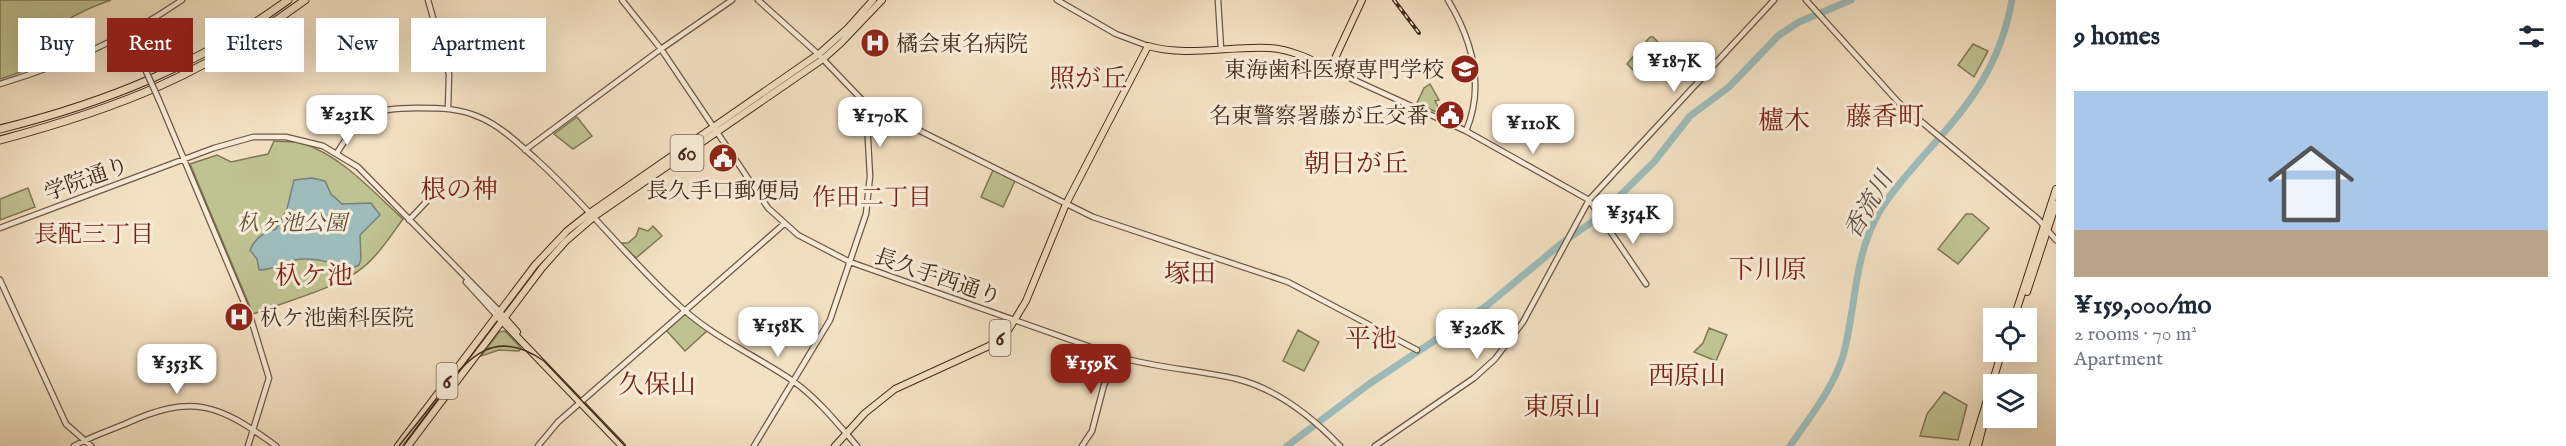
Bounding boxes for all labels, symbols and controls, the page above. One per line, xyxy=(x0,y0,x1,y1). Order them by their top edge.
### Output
chip: Buy xyxy=(18,18,95,72)
chip: Rent xyxy=(107,18,193,72)
chip: Filters xyxy=(205,18,304,72)
chip: New xyxy=(316,18,399,72)
chip: Apartment xyxy=(411,18,546,72)
text: 9 homes xyxy=(2074,20,2160,53)
icon: filters xyxy=(2515,20,2548,53)
hospital icon: 橘会東名病院 xyxy=(859,27,891,59)
place label: 橘会東名病院 xyxy=(896,31,1028,59)
pin: ¥187K xyxy=(1632,42,1716,93)
text: ¥187K xyxy=(1647,49,1701,74)
school or university icon: 東海歯科医療専門学校 xyxy=(1449,53,1481,85)
place label: 東海歯科医療専門学校 xyxy=(1224,57,1444,85)
district label: 照が丘 xyxy=(1049,63,1127,96)
pin: ¥231K xyxy=(305,95,389,146)
pin: ¥170K xyxy=(838,97,922,148)
public building icon: 名東警察署藤が丘交番 xyxy=(1434,99,1466,131)
district label: 藤香町 xyxy=(1846,101,1924,134)
text: ¥231K xyxy=(320,102,374,127)
place label: 名東警察署藤が丘交番 xyxy=(1209,103,1429,131)
text: ¥170K xyxy=(852,104,908,129)
pin: ¥110K xyxy=(1491,104,1575,155)
district label: 櫨木 xyxy=(1758,105,1810,138)
text: ¥110K xyxy=(1506,111,1560,136)
icon: home xyxy=(2257,130,2365,238)
road number: 60 xyxy=(670,135,704,171)
public building icon: 長久手口郵便局 xyxy=(707,142,739,174)
district label: 朝日が丘 xyxy=(1304,148,1408,181)
street label: 学院通り xyxy=(41,152,133,208)
water label: 香流川 xyxy=(1838,164,1902,245)
district label: 根の神 xyxy=(420,174,498,207)
place label: 長久手口郵便局 xyxy=(646,178,800,206)
district label: 作田二丁目 xyxy=(812,183,932,214)
pin: ¥354K xyxy=(1591,194,1675,245)
text: ¥354K xyxy=(1606,201,1660,226)
park label: 杁ヶ池公園 xyxy=(237,210,350,238)
district label: 長配三丁目 xyxy=(34,220,154,251)
street label: 長久手西通り xyxy=(870,243,1004,313)
district label: 下川原 xyxy=(1729,254,1807,287)
district label: 塚田 xyxy=(1164,258,1216,291)
district label: 杁ケ池 xyxy=(275,260,353,293)
text: ¥159,000/mo xyxy=(2074,289,2212,322)
hospital icon: 杁ケ池歯科医院 xyxy=(223,301,255,333)
place label: 杁ケ池歯科医院 xyxy=(260,305,414,333)
pin: ¥158K xyxy=(736,307,820,358)
map controls xyxy=(1983,308,2037,428)
button: locate xyxy=(1983,308,2037,362)
pin: ¥326K xyxy=(1435,309,1519,360)
text: ¥158K xyxy=(752,314,804,339)
text: ¥326K xyxy=(1450,316,1504,341)
road number: 6 xyxy=(990,320,1010,356)
text: 2 rooms · 70 m² xyxy=(2074,322,2197,347)
district label: 平池 xyxy=(1345,323,1397,356)
pin: ¥353K xyxy=(135,344,219,395)
pin: ¥159K xyxy=(1049,344,1133,395)
text: Apartment xyxy=(2074,347,2163,372)
text: ¥353K xyxy=(151,351,203,376)
text: ¥159K xyxy=(1065,351,1117,376)
district label: 西原山 xyxy=(1648,360,1726,393)
road number: 6 xyxy=(436,363,458,399)
district label: 久保山 xyxy=(618,369,696,402)
button: layers xyxy=(1983,374,2037,428)
district label: 東原山 xyxy=(1523,391,1601,424)

